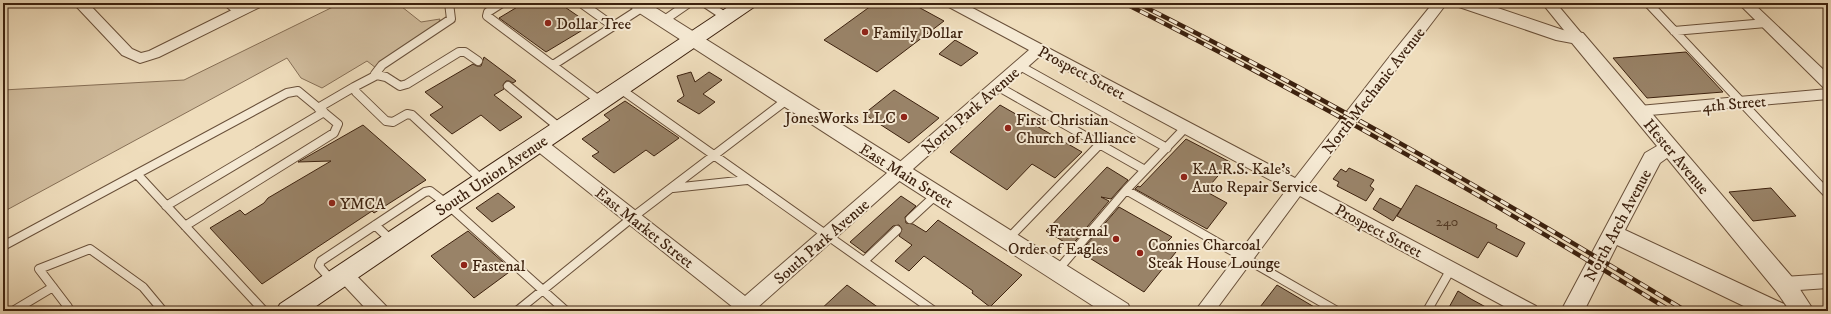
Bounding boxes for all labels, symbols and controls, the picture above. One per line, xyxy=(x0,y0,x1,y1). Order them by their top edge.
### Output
place label: Dollar Tree xyxy=(556,14,631,34)
marker: Dollar Tree xyxy=(543,18,553,28)
place label: Family Dollar xyxy=(873,23,963,43)
street label: North Mechanic Avenue xyxy=(1318,23,1430,158)
marker: Family Dollar xyxy=(860,27,870,37)
street label: Prospect Street xyxy=(1034,41,1129,104)
street label: North Park Avenue xyxy=(918,63,1024,159)
street label: 4th Street xyxy=(1701,91,1767,117)
place label: JonesWorks LLC xyxy=(783,108,896,128)
place label: First Christian Church of Alliance xyxy=(1016,110,1136,148)
marker: JonesWorks LLC xyxy=(899,112,909,122)
street label: Hester Avenue xyxy=(1639,115,1714,199)
marker: First Christian Church of Alliance xyxy=(1003,123,1013,133)
street label: South Union Avenue xyxy=(432,131,552,221)
street label: East Main Street xyxy=(856,139,957,213)
place label: K.A.R.S. Kale's Auto Repair Service xyxy=(1192,159,1318,197)
street label: North Arch Avenue xyxy=(1580,166,1656,285)
marker: K.A.R.S. Kale's Auto Repair Service xyxy=(1179,172,1189,182)
street label: East Market Street xyxy=(591,183,698,273)
place label: YMCA xyxy=(340,194,386,214)
street label: South Park Avenue xyxy=(770,195,874,289)
marker: YMCA xyxy=(327,198,337,208)
street label: Prospect Street xyxy=(1331,199,1426,262)
house number: 240 xyxy=(1436,213,1458,231)
place label: Fraternal Order of Eagles xyxy=(1008,221,1108,259)
marker: Fraternal Order of Eagles xyxy=(1111,234,1121,244)
place label: Connies Charcoal Steak House Lounge xyxy=(1148,235,1281,273)
marker: Connies Charcoal Steak House Lounge xyxy=(1135,248,1145,258)
place label: Fastenal xyxy=(472,256,525,276)
marker: Fastenal xyxy=(459,260,469,270)

